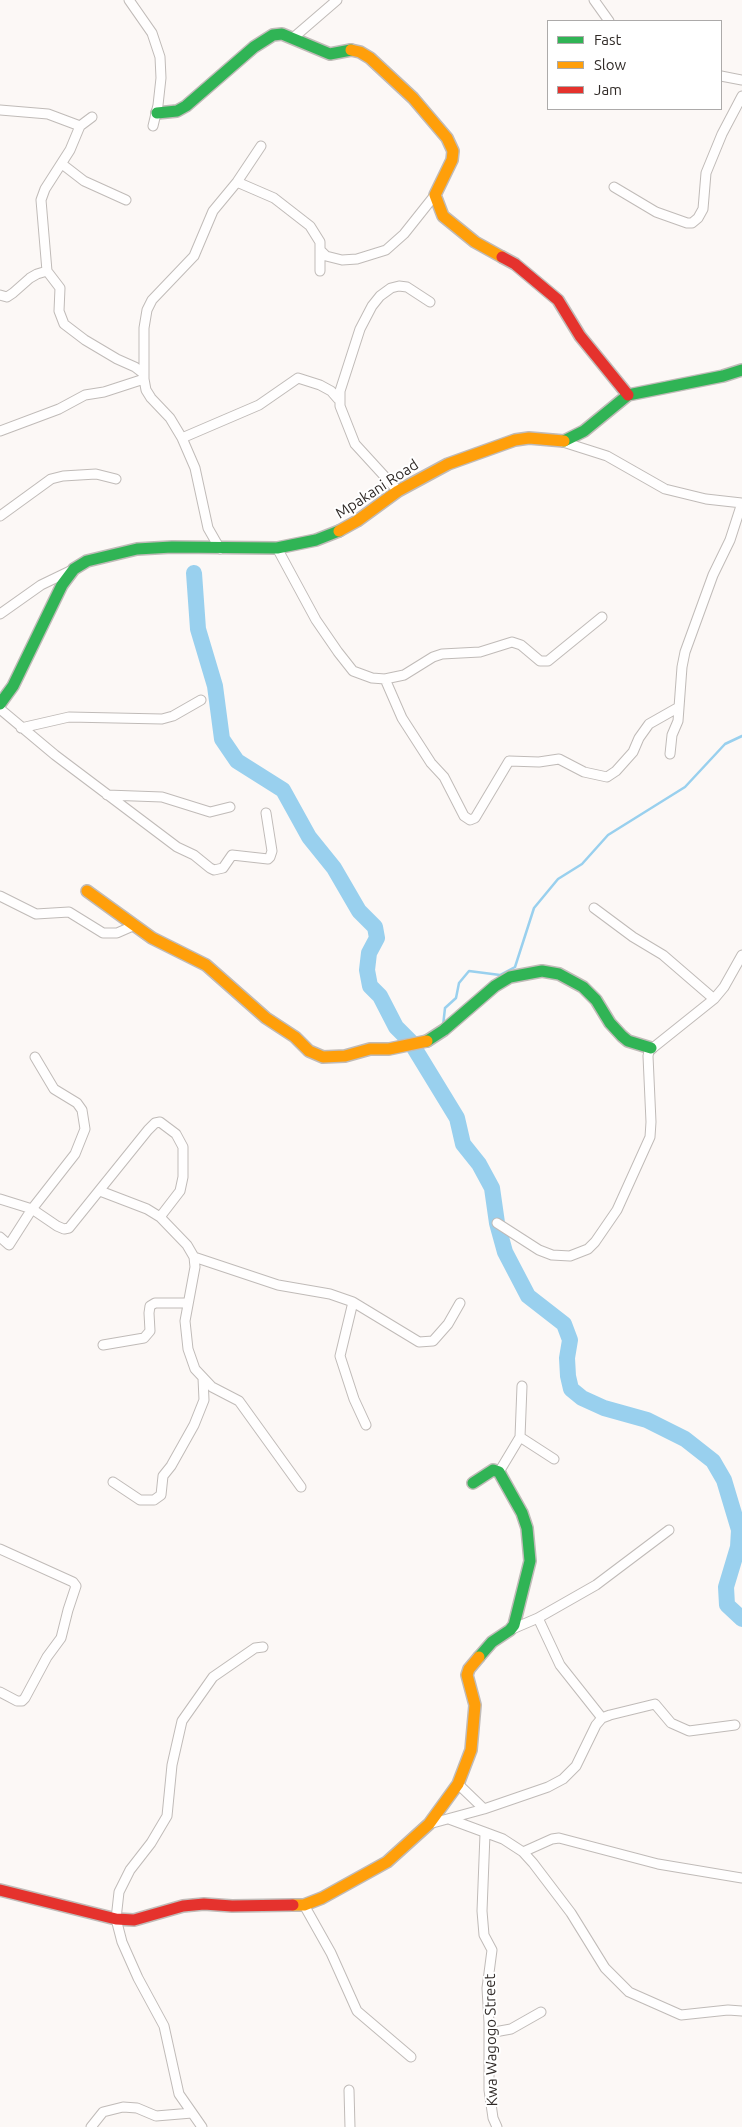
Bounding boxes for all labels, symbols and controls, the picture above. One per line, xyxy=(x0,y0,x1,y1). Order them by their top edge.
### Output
legend xyxy=(547,20,722,110)
text: Fast xyxy=(594,31,621,48)
text: Slow xyxy=(594,56,626,73)
text: Jam xyxy=(594,81,622,98)
street label: Mpakani Road xyxy=(332,456,422,522)
street label: Kwa Wagogo Street xyxy=(481,1973,501,2107)

